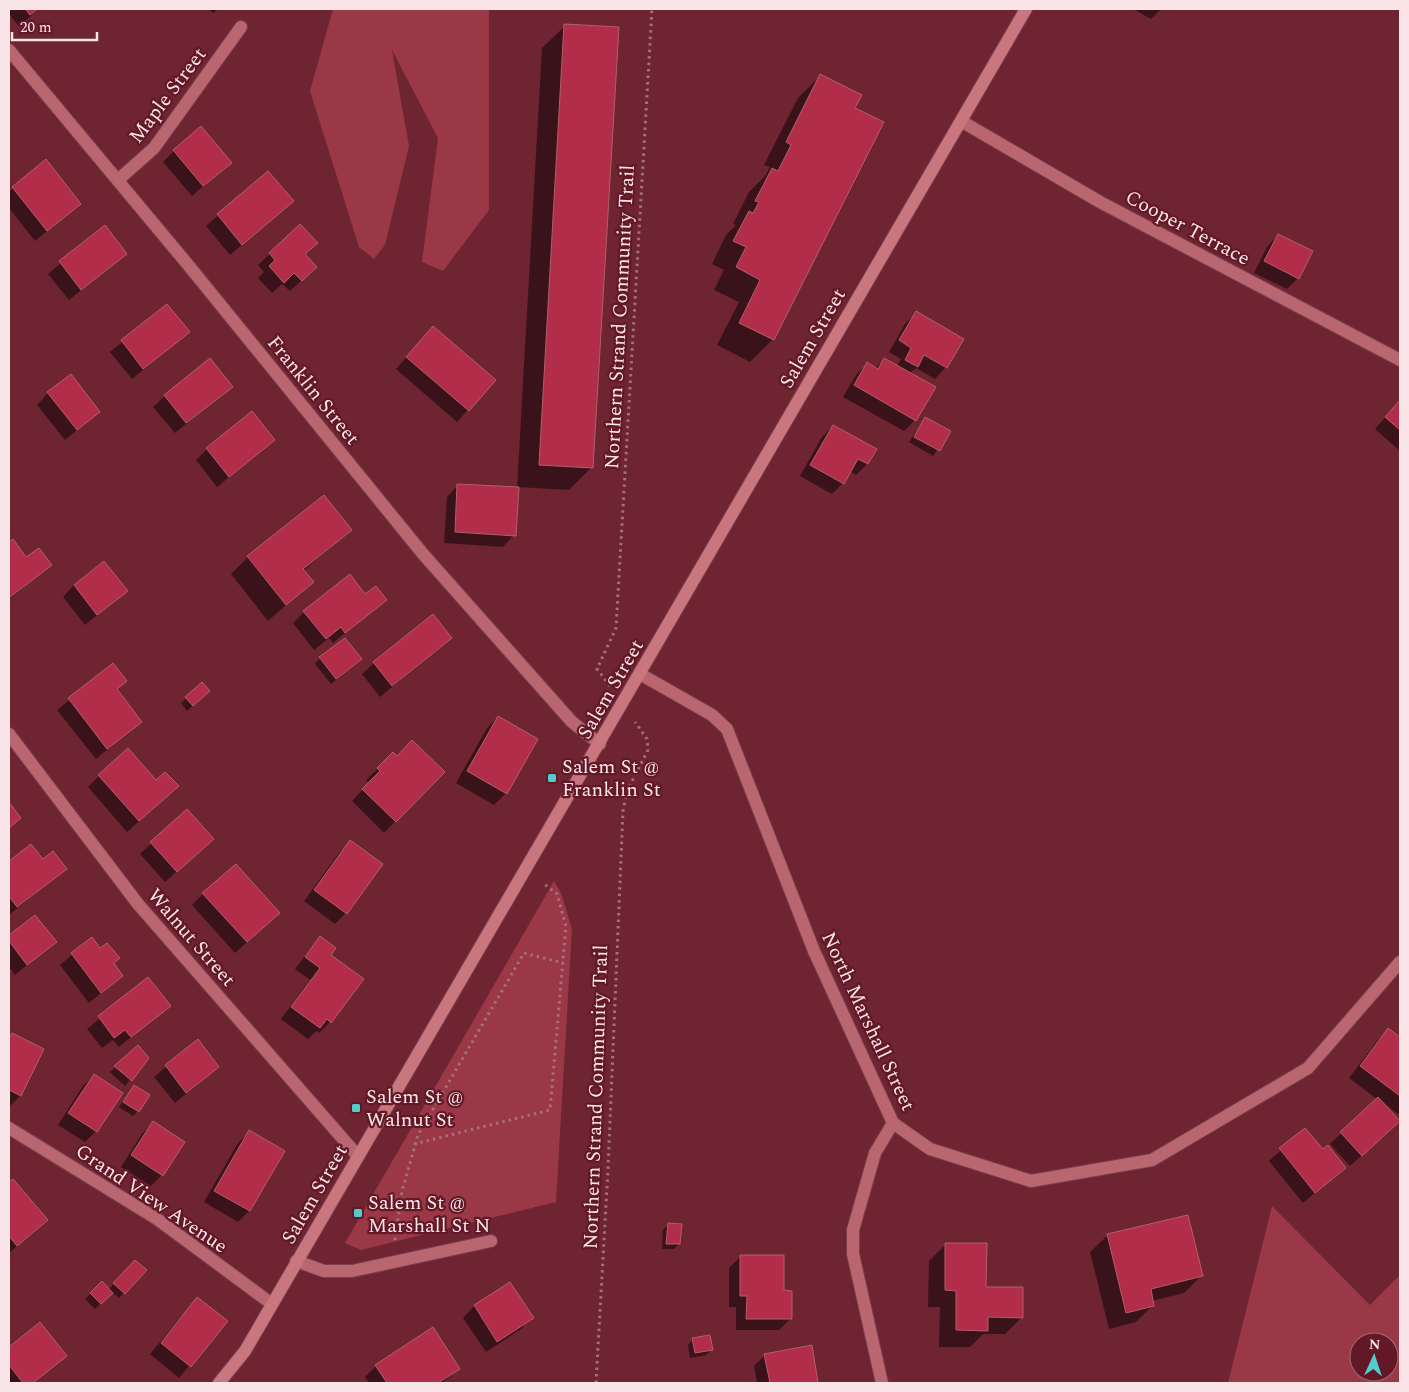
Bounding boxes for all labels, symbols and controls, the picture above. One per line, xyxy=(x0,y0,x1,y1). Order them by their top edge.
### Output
scale bar xyxy=(12,10,98,42)
text: 20 m xyxy=(20,16,52,39)
street label: Maple Street xyxy=(122,41,214,150)
street label: Northern Strand Community Trail xyxy=(597,164,643,470)
street label: Cooper Terrace xyxy=(1120,182,1255,273)
street label: Salem Street xyxy=(772,283,854,394)
street label: Franklin Street xyxy=(260,329,367,452)
street label: Salem Street xyxy=(570,634,652,745)
place label: Salem St @ Franklin St xyxy=(562,752,661,805)
marker: Salem St @ Franklin St xyxy=(546,772,558,784)
street label: Walnut Street xyxy=(140,882,243,994)
street label: North Marshall Street xyxy=(813,927,923,1116)
street label: Northern Strand Community Trail xyxy=(576,944,616,1250)
place label: Salem St @ Walnut St xyxy=(366,1082,464,1135)
marker: Salem St @ Walnut St xyxy=(350,1102,362,1114)
street label: Grand View Avenue xyxy=(69,1137,234,1261)
street label: Salem Street xyxy=(274,1139,356,1250)
place label: Salem St @ Marshall St N xyxy=(368,1188,490,1241)
marker: Salem St @ Marshall St N xyxy=(352,1207,364,1219)
north arrow xyxy=(1349,1332,1399,1382)
text: N xyxy=(1368,1334,1381,1355)

